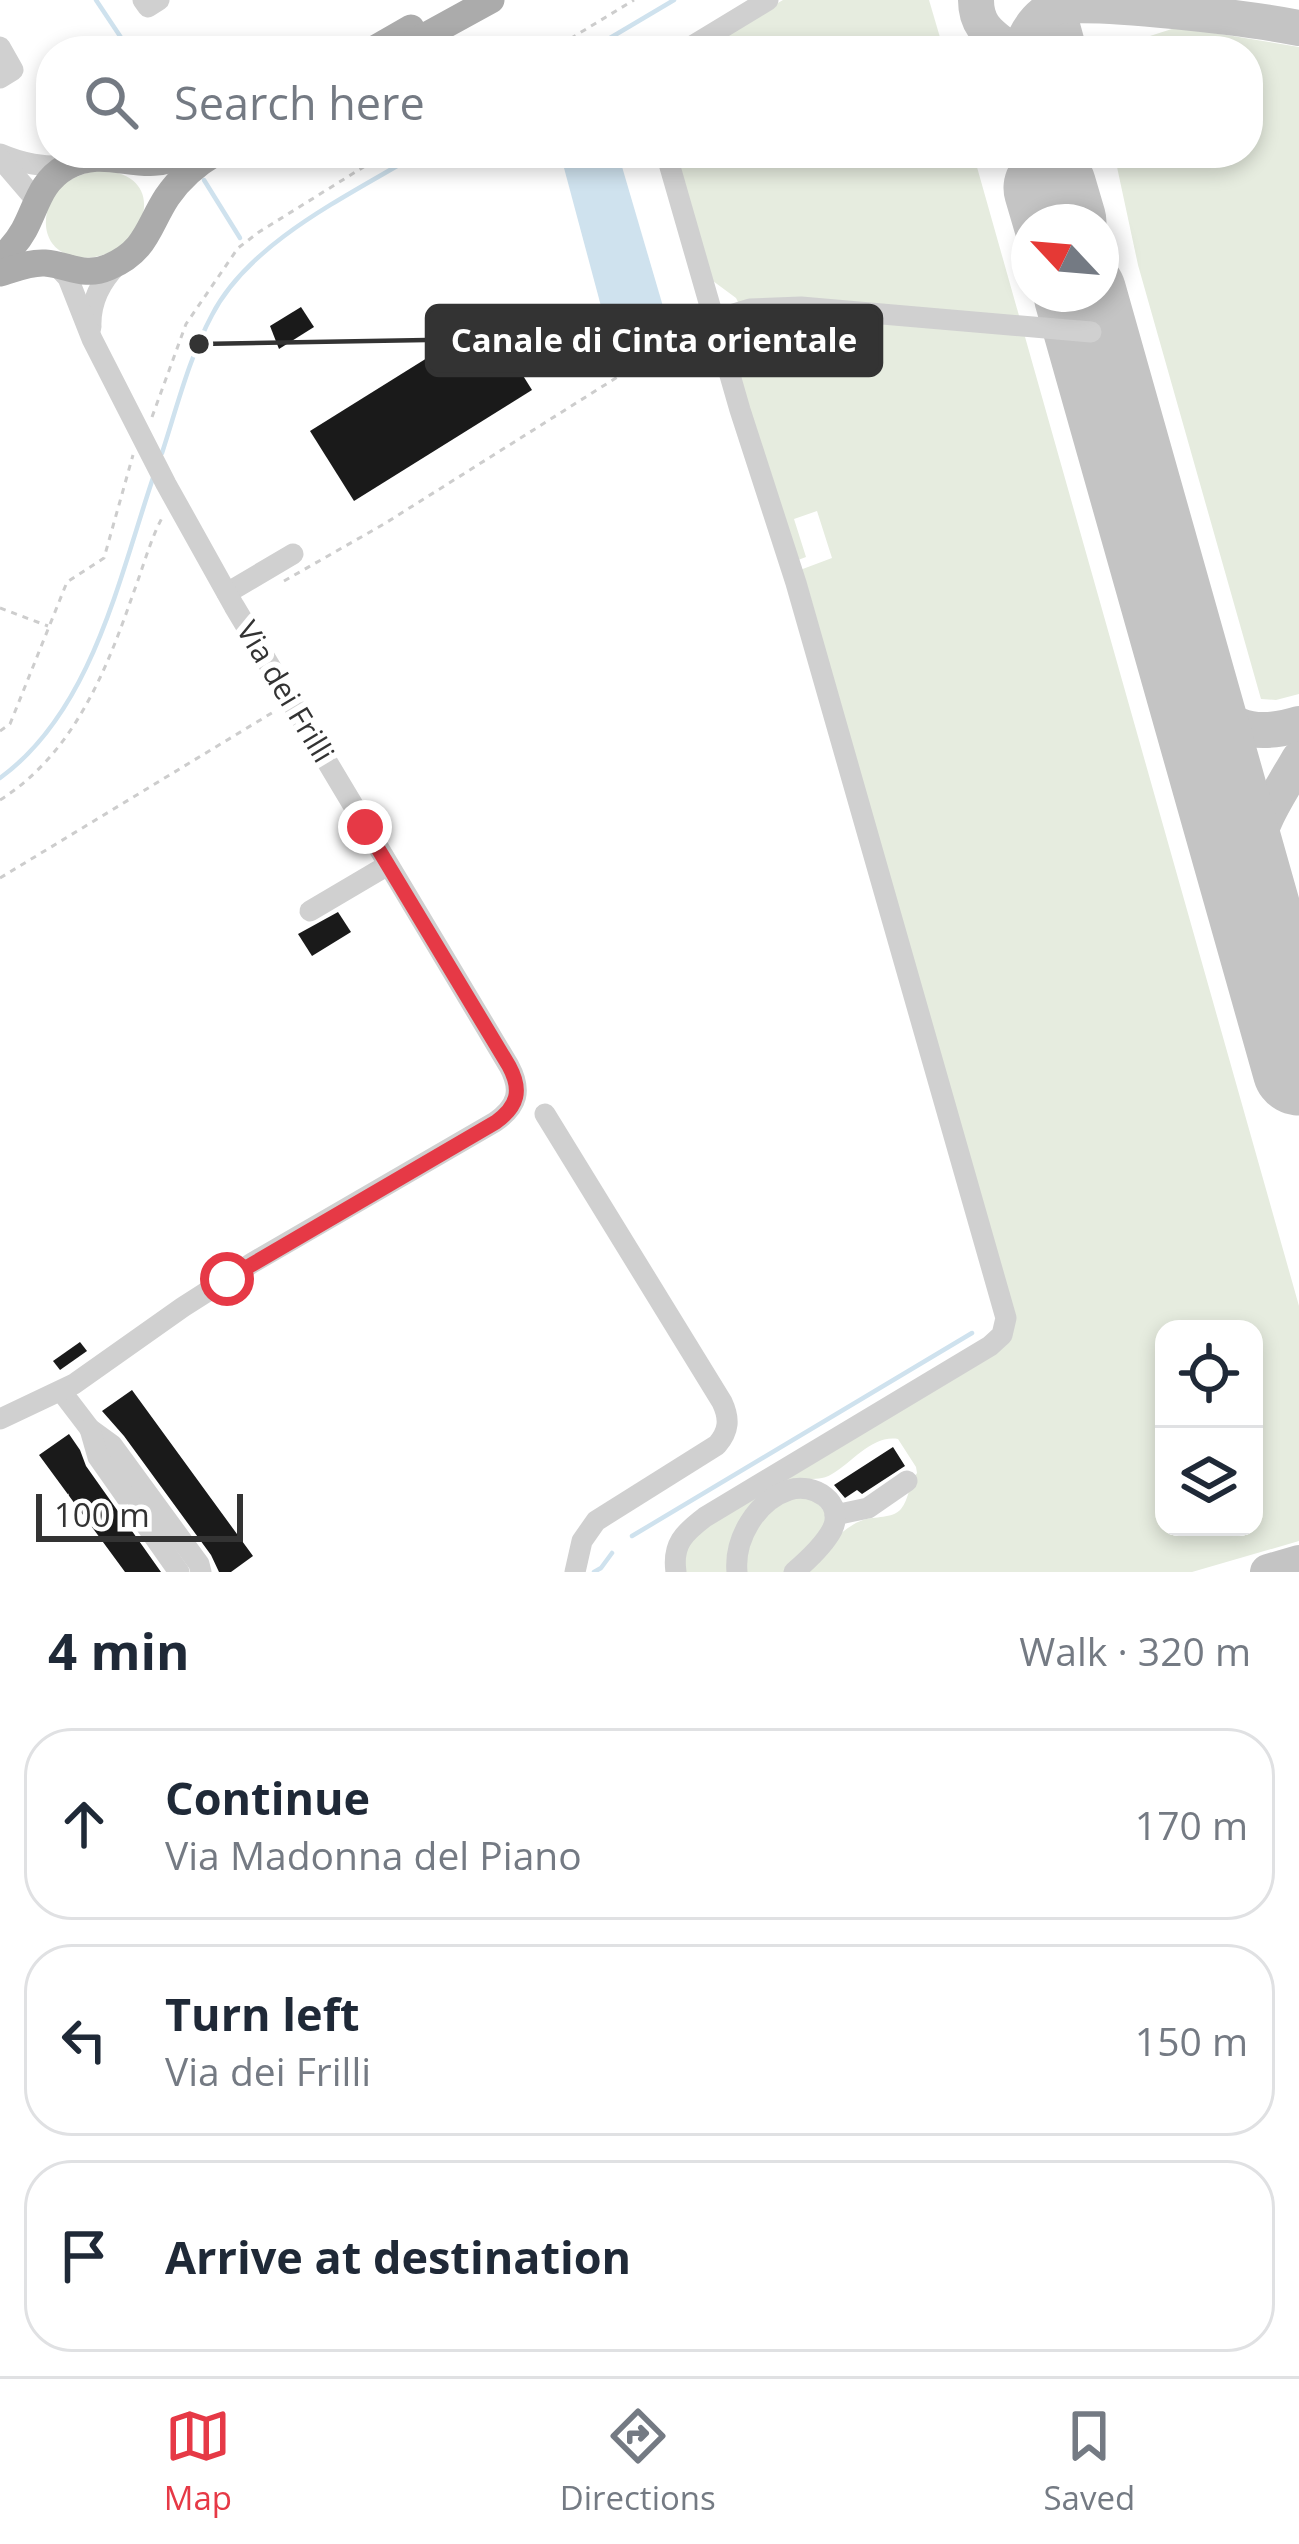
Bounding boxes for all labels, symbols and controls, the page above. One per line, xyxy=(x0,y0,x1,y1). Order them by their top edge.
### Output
search box xyxy=(36,36,1263,168)
icon: search xyxy=(78,69,144,135)
text: Search here xyxy=(174,72,425,133)
north arrow xyxy=(1011,204,1119,312)
callout: Canale di Cinta orientale xyxy=(427,306,881,375)
text: Canale di Cinta orientale xyxy=(451,317,857,362)
street label: Via dei Frilli xyxy=(228,613,345,770)
route end xyxy=(338,800,392,854)
route start xyxy=(200,1252,254,1306)
map controls xyxy=(1155,1320,1263,1536)
button: locate xyxy=(1155,1320,1263,1428)
button: layers xyxy=(1155,1428,1263,1536)
scale bar xyxy=(36,1488,243,1541)
text: 100 m xyxy=(54,1492,150,1537)
text: 4 min xyxy=(48,1615,190,1685)
text: Walk · 320 m xyxy=(1019,1624,1251,1677)
text: Continue xyxy=(165,1767,370,1828)
icon: ahead xyxy=(51,1791,117,1857)
text: 170 m xyxy=(1135,1798,1248,1851)
text: Via Madonna del Piano xyxy=(165,1828,582,1881)
text: Turn left xyxy=(165,1983,360,2044)
icon: left xyxy=(51,2007,117,2073)
text: 150 m xyxy=(1135,2014,1248,2067)
text: Via dei Frilli xyxy=(165,2044,371,2097)
icon: arrive xyxy=(51,2223,117,2289)
text: Arrive at destination xyxy=(165,2226,631,2287)
tab: Map xyxy=(164,2403,232,2520)
tab: Directions xyxy=(560,2403,716,2520)
tab: Saved xyxy=(1043,2403,1135,2520)

